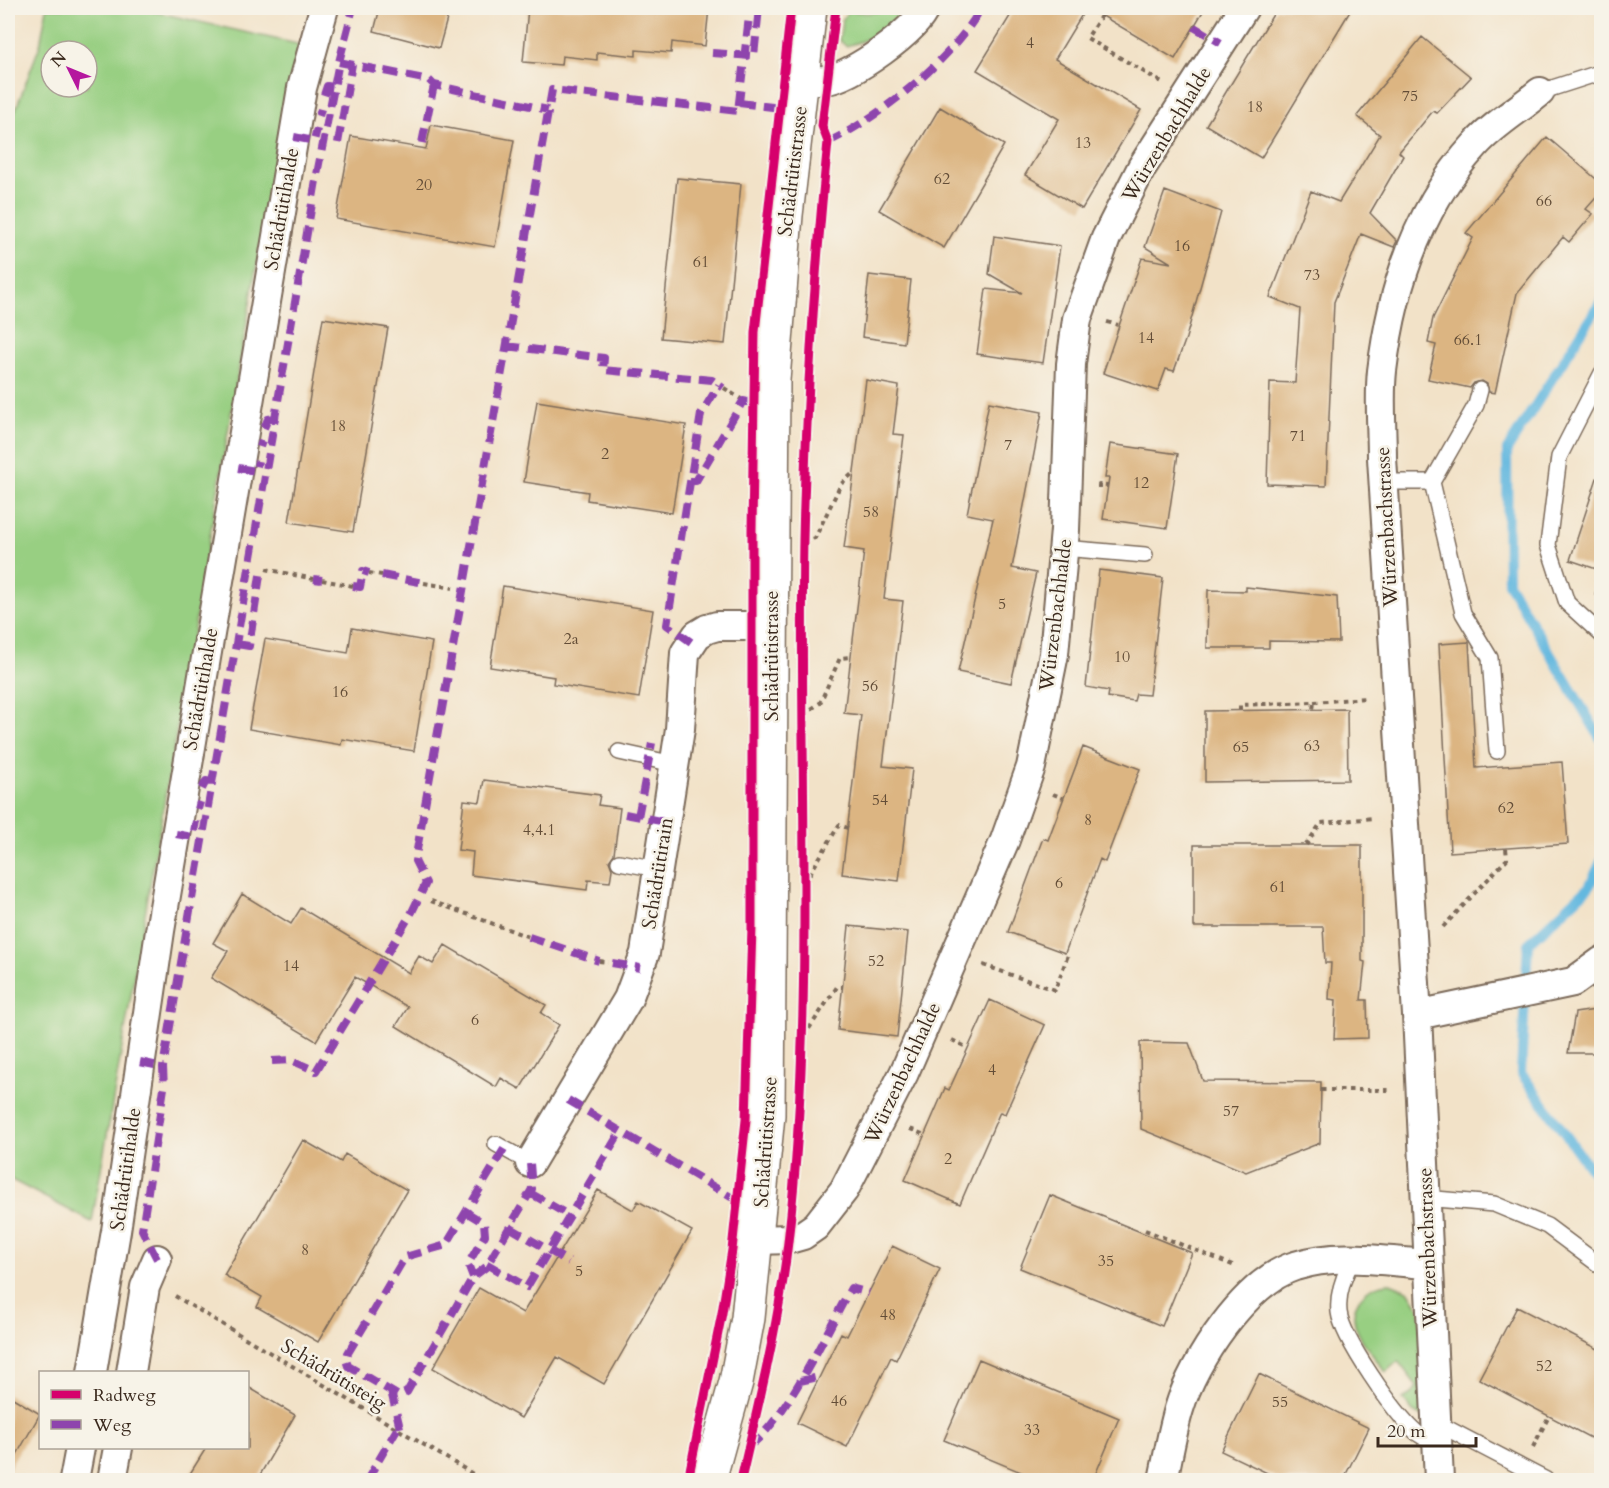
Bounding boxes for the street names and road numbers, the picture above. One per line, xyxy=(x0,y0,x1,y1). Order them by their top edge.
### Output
street label: Würzenbachhalde xyxy=(1115,61,1218,208)
street label: Schädrütistrasse xyxy=(771,104,814,238)
street label: Schädrütihalde xyxy=(257,146,306,273)
street label: Würzenbachstrasse xyxy=(1369,446,1404,609)
street label: Würzenbachhalde xyxy=(1033,537,1078,694)
street label: Schädrütistrasse xyxy=(758,590,785,722)
street label: Schädrütihalde xyxy=(176,626,225,753)
street label: Schädrütirain xyxy=(635,815,680,931)
street label: Würzenbachhalde xyxy=(857,998,947,1149)
street label: Schädrütistrasse xyxy=(747,1076,784,1208)
street label: Schädrütihalde xyxy=(103,1106,148,1232)
street label: Würzenbachstrasse xyxy=(1411,1167,1444,1330)
street label: Schädrütisteig xyxy=(276,1332,392,1417)

